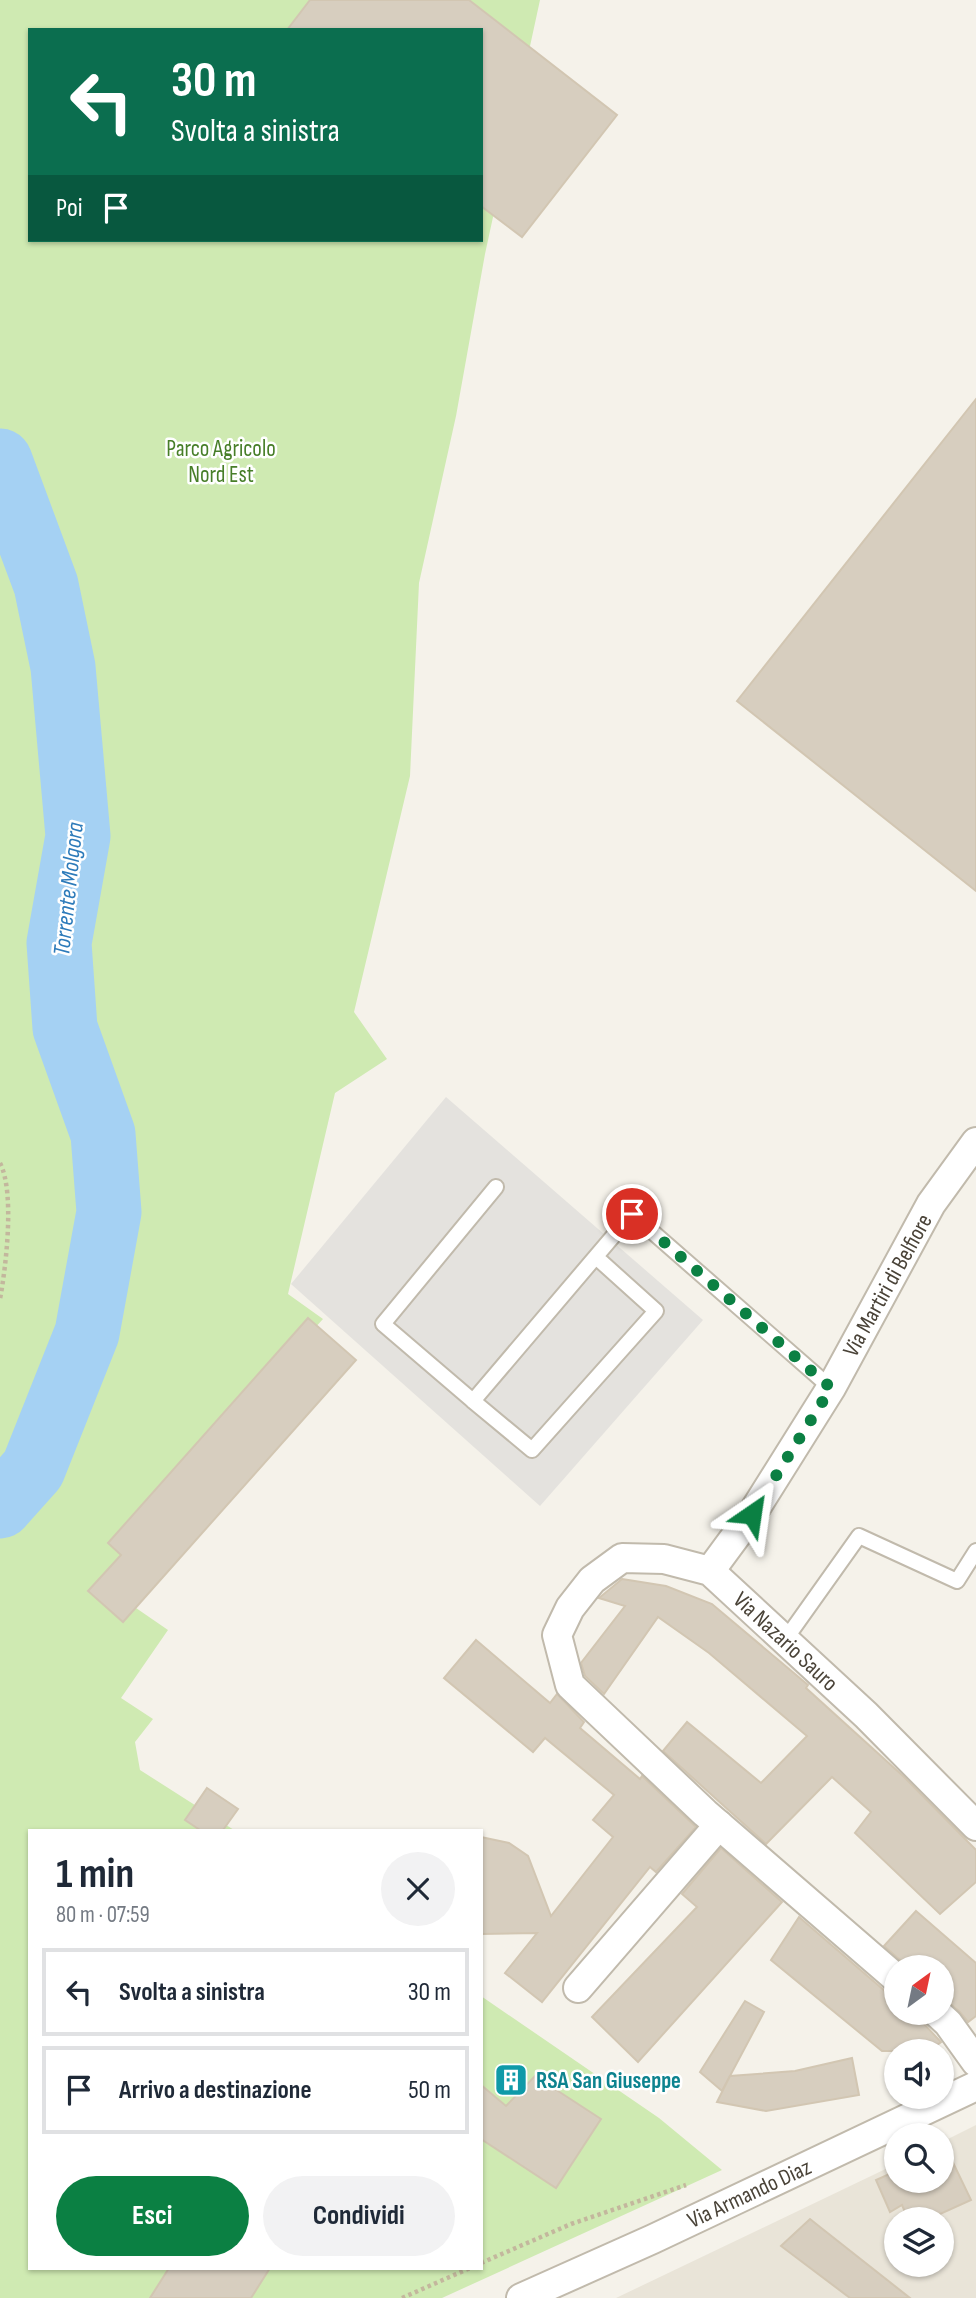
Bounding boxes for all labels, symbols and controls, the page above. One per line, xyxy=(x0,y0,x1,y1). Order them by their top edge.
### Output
text: 30 m xyxy=(171,52,256,111)
icon: left xyxy=(56,56,147,147)
text: Svolta a sinistra xyxy=(171,112,340,151)
icon: arrive xyxy=(97,189,135,227)
text: Poi xyxy=(56,193,83,224)
park label: Parco Agricolo Nord Est xyxy=(166,435,276,489)
water label: Torrente Molgora xyxy=(47,821,90,957)
pin xyxy=(602,1184,662,1244)
icon: arrive xyxy=(613,1195,651,1233)
street label: Via Martiri di Belfiore xyxy=(837,1209,939,1362)
position arrow xyxy=(715,1477,789,1551)
street label: Via Nazario Sauro xyxy=(727,1586,844,1697)
text: 1 min xyxy=(56,1849,134,1900)
button: close xyxy=(381,1852,455,1926)
text: 80 m · 07:59 xyxy=(56,1901,150,1929)
north arrow xyxy=(884,1955,954,2025)
map controls xyxy=(884,1955,954,2277)
icon: left xyxy=(60,1973,98,2011)
text: Svolta a sinistra xyxy=(119,1977,265,2008)
text: 30 m xyxy=(408,1977,451,2008)
button: sound xyxy=(884,2039,954,2109)
building icon: RSA San Giuseppe xyxy=(492,2061,530,2099)
place label: RSA San Giuseppe xyxy=(536,2067,681,2095)
icon: arrive xyxy=(60,2071,98,2109)
text: Arrivo a destinazione xyxy=(119,2075,312,2106)
text: 50 m xyxy=(408,2075,451,2106)
button: search xyxy=(884,2123,954,2193)
street label: Via Armando Diaz xyxy=(683,2153,816,2235)
button: Esci xyxy=(56,2176,249,2256)
button: Condividi xyxy=(263,2176,455,2256)
button: layers xyxy=(884,2207,954,2277)

